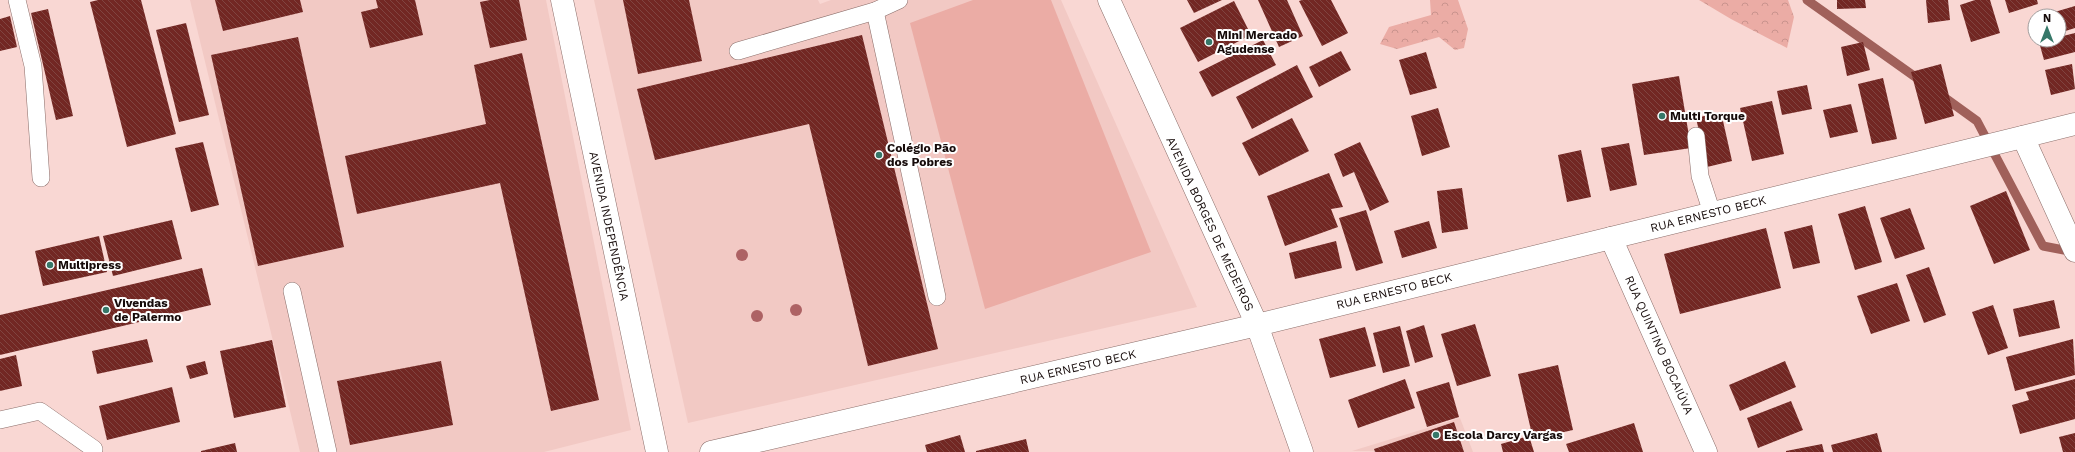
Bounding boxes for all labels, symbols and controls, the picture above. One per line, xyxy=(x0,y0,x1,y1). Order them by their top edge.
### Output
north arrow xyxy=(2027,8,2067,48)
text: N xyxy=(2043,12,2051,25)
place label: Mini Mercado Agudense xyxy=(1217,28,1297,56)
marker: Mini Mercado Agudense xyxy=(1204,37,1214,47)
place label: Multi Torque xyxy=(1670,109,1745,123)
marker: Multi Torque xyxy=(1657,111,1667,121)
street label: AVENIDA BORGES DE MEDEIROS xyxy=(1163,135,1257,313)
place label: Colégio Pão dos Pobres xyxy=(887,141,956,169)
street label: AVENIDA INDEPENDÊNCIA xyxy=(586,150,632,302)
marker: Colégio Pão dos Pobres xyxy=(874,150,884,160)
street label: RUA ERNESTO BECK xyxy=(1649,193,1767,235)
place label: Multipress xyxy=(58,258,122,272)
marker: Multipress xyxy=(45,260,55,270)
street label: RUA ERNESTO BECK xyxy=(1335,270,1453,312)
street label: RUA QUINTINO BOCAIÚVA xyxy=(1622,274,1696,417)
place label: Vivendas de Palermo xyxy=(114,296,181,324)
marker: Vivendas de Palermo xyxy=(101,305,111,315)
street label: RUA ERNESTO BECK xyxy=(1019,347,1137,387)
place label: Escola Darcy Vargas xyxy=(1444,428,1563,442)
marker: Escola Darcy Vargas xyxy=(1431,430,1441,440)

